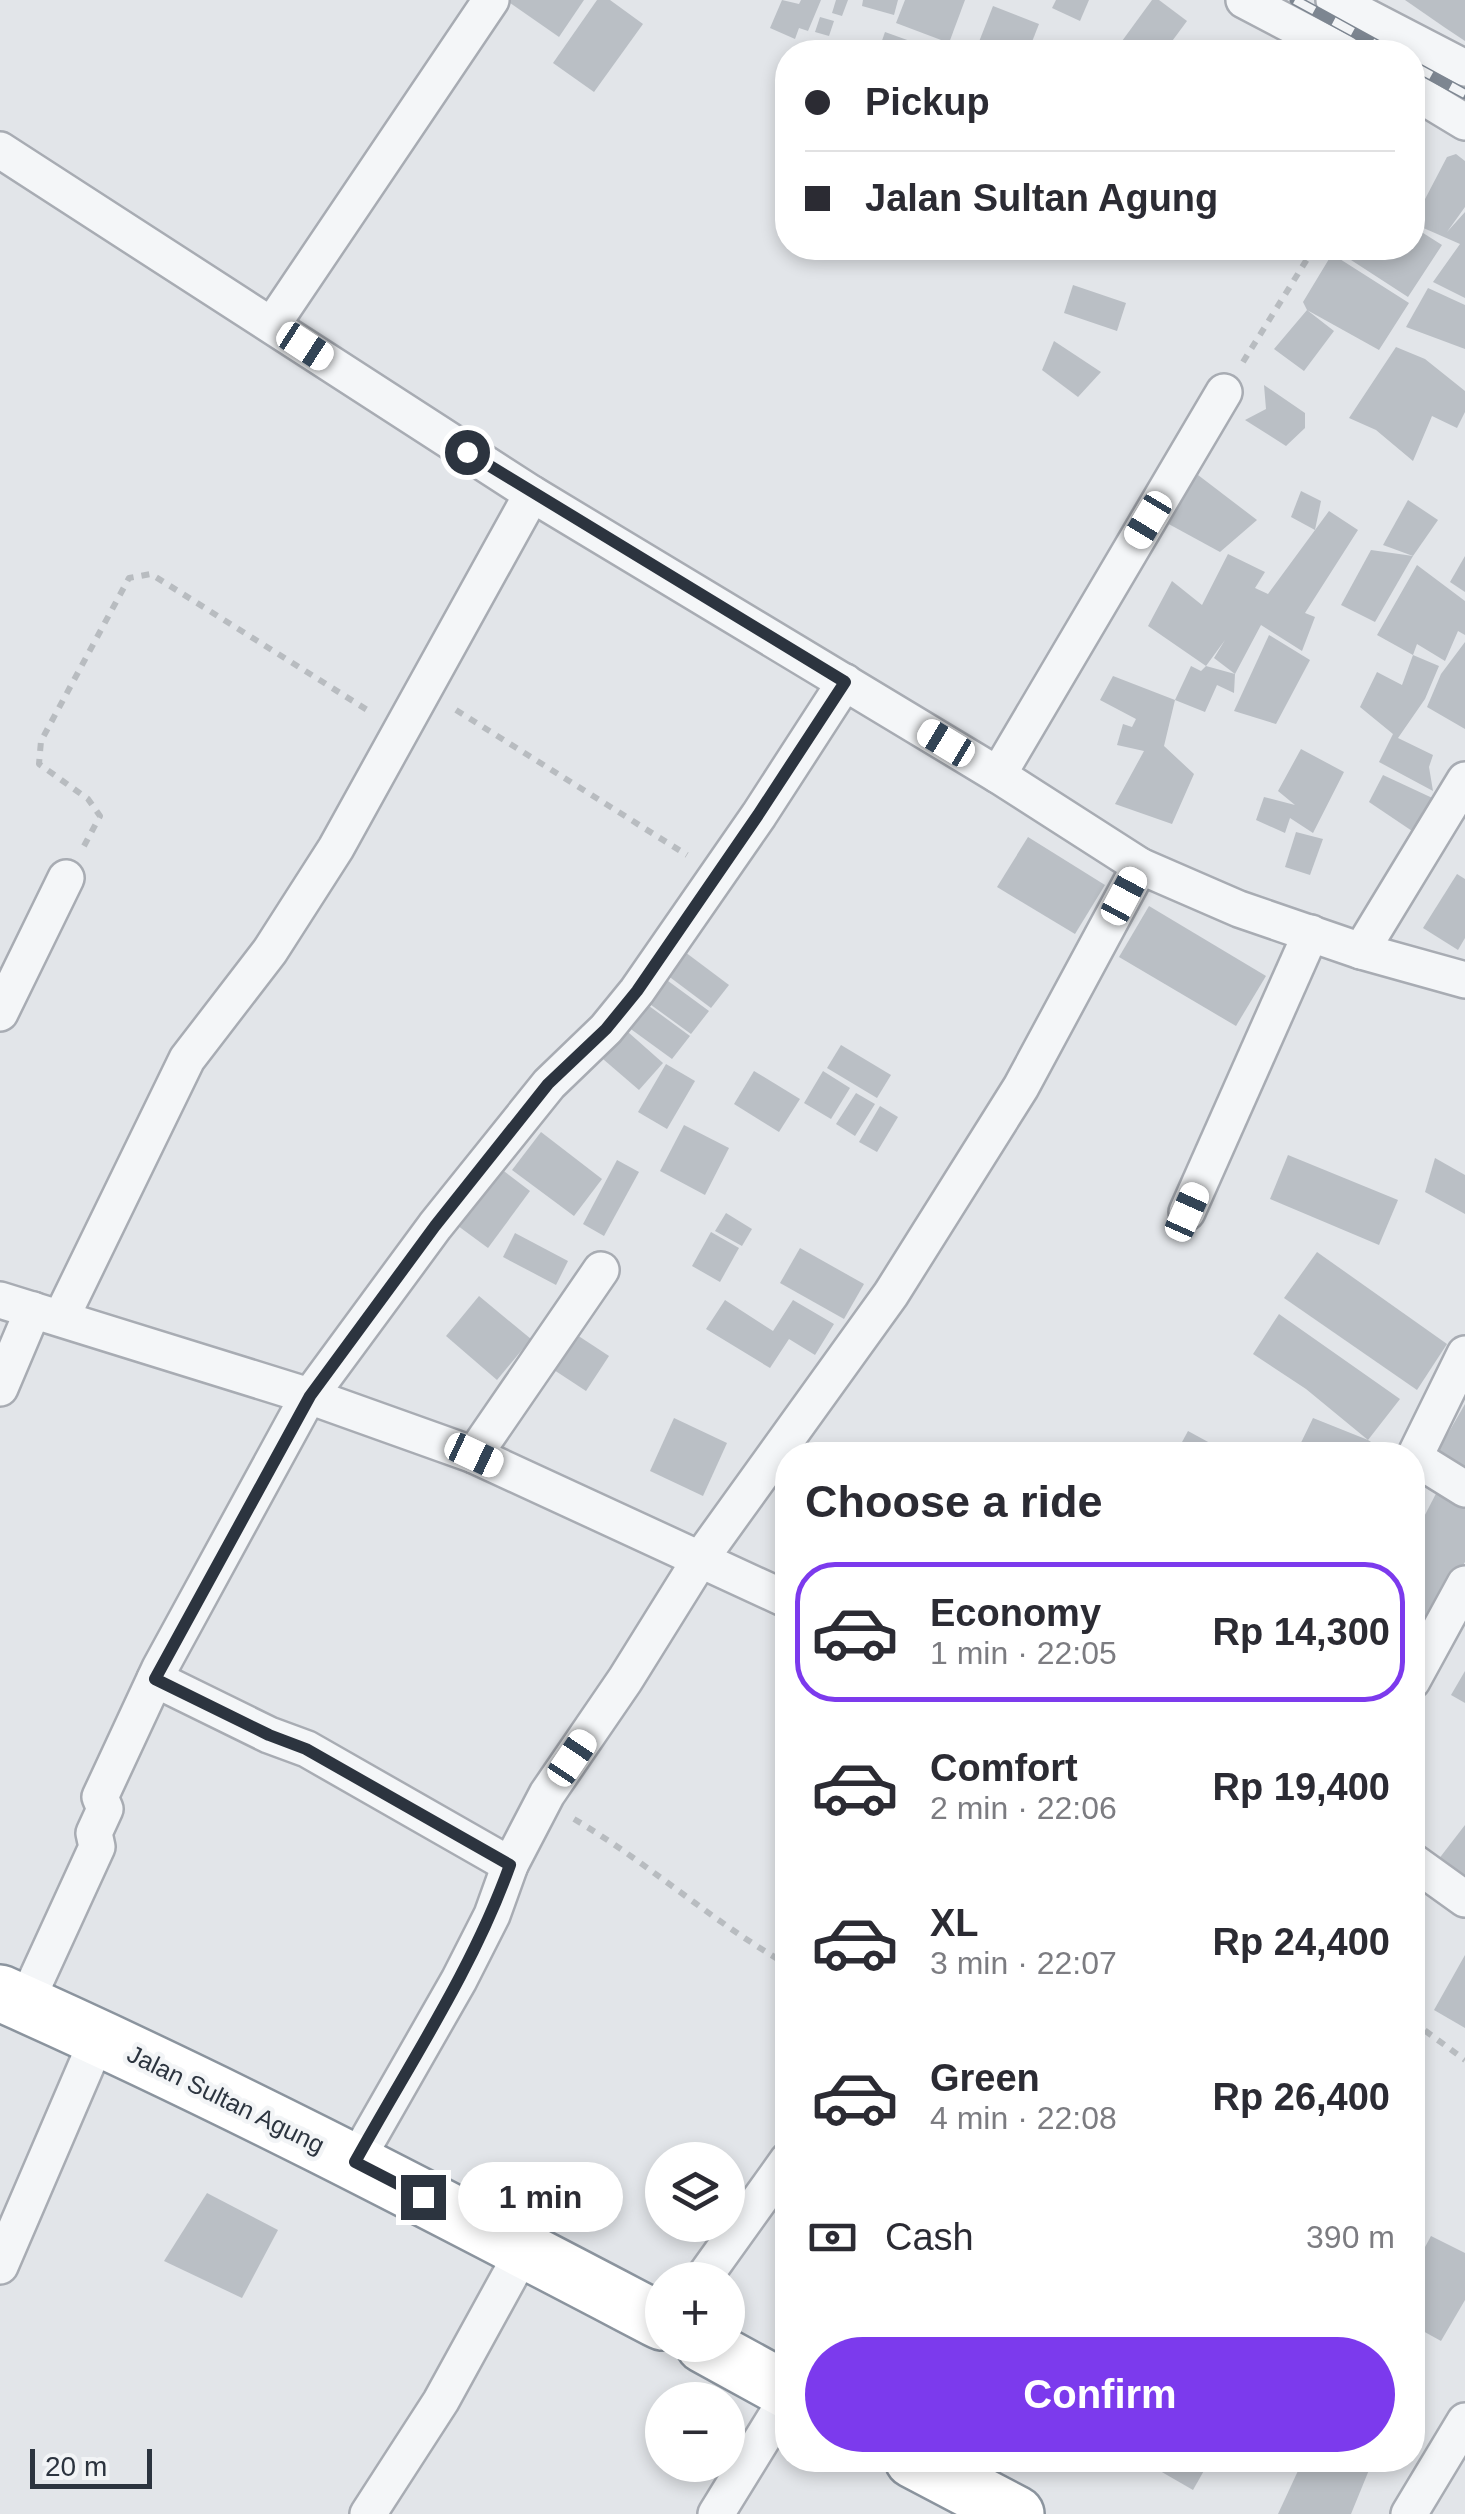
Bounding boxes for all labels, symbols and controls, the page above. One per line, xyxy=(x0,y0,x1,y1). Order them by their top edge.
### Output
text: Pickup xyxy=(865,81,990,123)
text: Jalan Sultan Agung xyxy=(865,177,1218,219)
car xyxy=(272,317,338,375)
route start xyxy=(445,430,490,475)
car xyxy=(1120,487,1176,553)
car xyxy=(913,715,979,771)
car xyxy=(1097,862,1151,930)
car xyxy=(1161,1178,1213,1246)
car xyxy=(440,1429,508,1481)
text: Choose a ride xyxy=(805,1476,1103,1527)
icon: car xyxy=(810,1587,900,1677)
text: Economy xyxy=(930,1592,1101,1634)
text: Rp 14,300 xyxy=(1213,1611,1390,1653)
text: 1 min · 22:05 xyxy=(930,1635,1117,1671)
car xyxy=(543,1725,601,1791)
icon: car xyxy=(810,1742,900,1832)
text: Comfort xyxy=(930,1747,1078,1789)
text: Rp 19,400 xyxy=(1213,1766,1390,1808)
text: 2 min · 22:06 xyxy=(930,1790,1117,1826)
icon: car xyxy=(810,1897,900,1987)
text: XL xyxy=(930,1902,979,1944)
text: Rp 24,400 xyxy=(1213,1921,1390,1963)
text: 3 min · 22:07 xyxy=(930,1945,1117,1981)
street label: Jalan Sultan Agung xyxy=(123,2039,329,2159)
icon: car xyxy=(810,2052,900,2142)
text: Green xyxy=(930,2057,1040,2099)
text: Rp 26,400 xyxy=(1213,2076,1390,2118)
text: 4 min · 22:08 xyxy=(930,2100,1117,2136)
map controls xyxy=(645,2142,745,2482)
button: layers xyxy=(645,2142,745,2242)
callout: 1 min xyxy=(458,2162,623,2232)
route end xyxy=(401,2175,446,2220)
text: 1 min xyxy=(499,2179,582,2215)
icon: cash xyxy=(805,2210,860,2265)
text: Cash xyxy=(885,2216,974,2258)
text: 390 m xyxy=(1306,2219,1395,2255)
button: + xyxy=(645,2262,745,2362)
button: Confirm xyxy=(805,2337,1395,2452)
button: − xyxy=(645,2382,745,2482)
scale bar xyxy=(30,2444,152,2488)
text: 20 m xyxy=(45,2451,107,2482)

